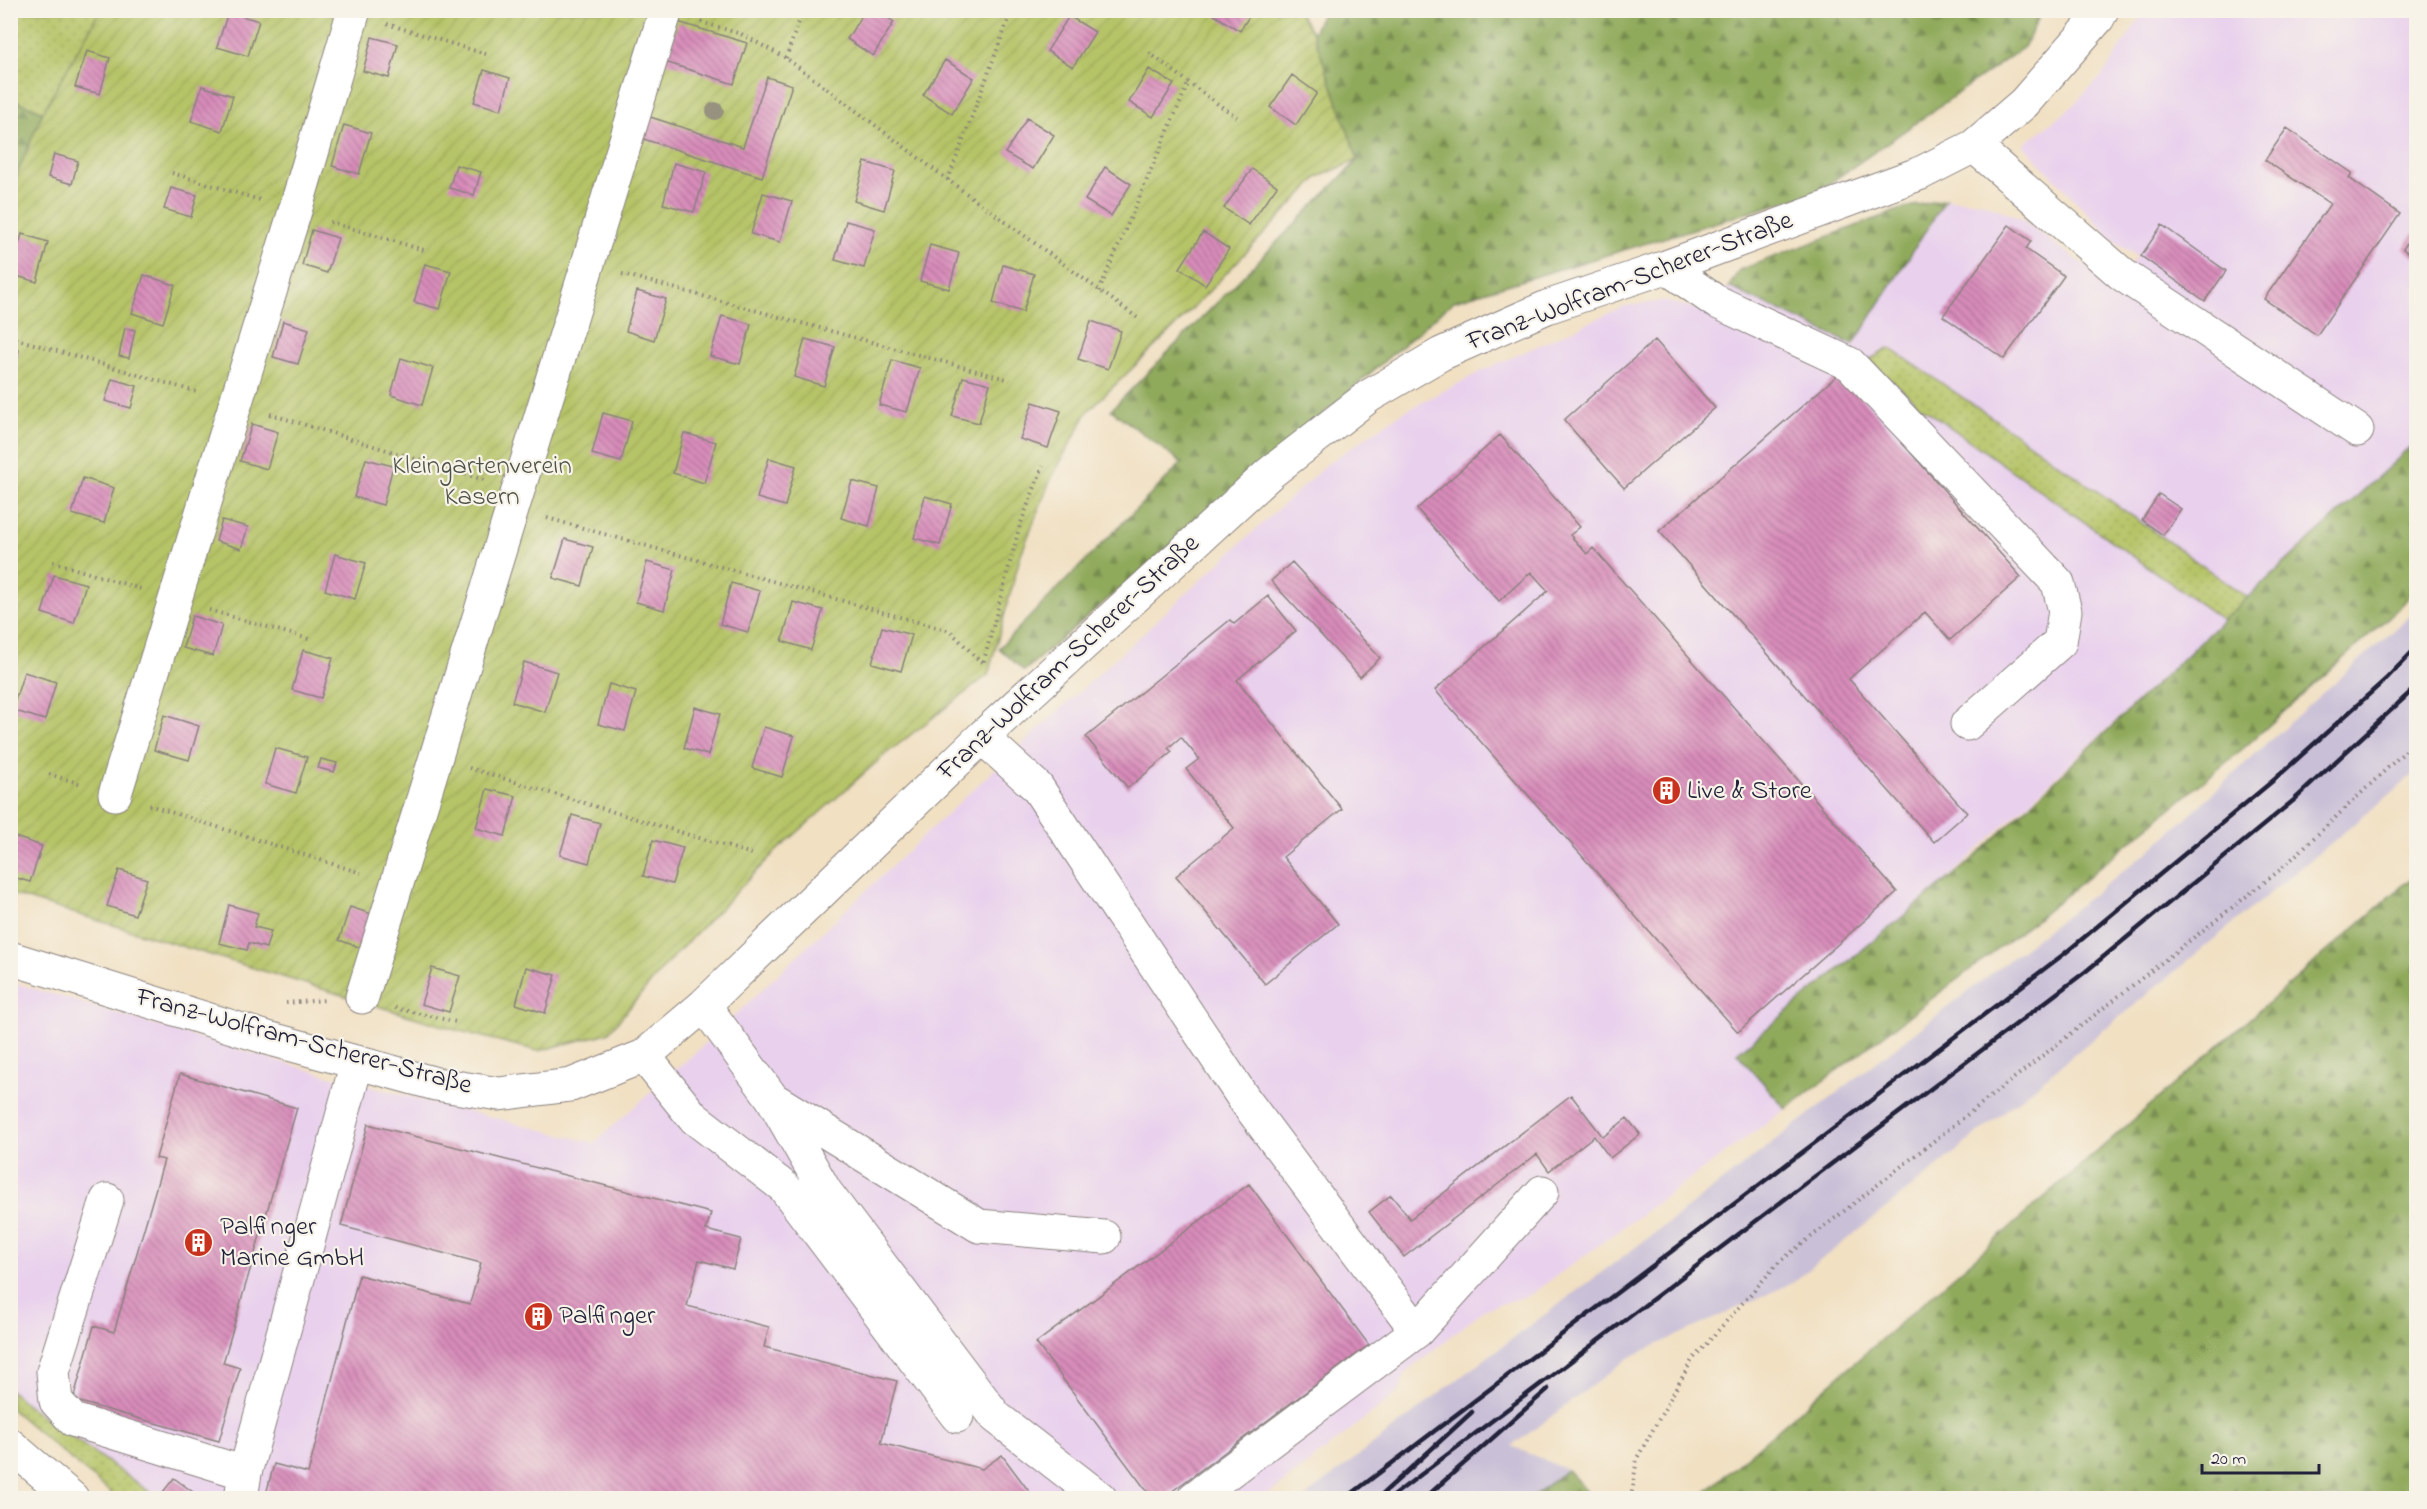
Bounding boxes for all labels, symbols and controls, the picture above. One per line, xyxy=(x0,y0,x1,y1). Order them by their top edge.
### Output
street label: Franz-Wolfram-Scherer-Straße xyxy=(1460,201,1799,363)
park label: Kleingartenverein Kasern xyxy=(392,447,572,517)
street label: Franz-Wolfram-Scherer-Straße xyxy=(928,525,1210,791)
place label: Live & Store xyxy=(1687,772,1813,811)
building icon: Live & Store xyxy=(1650,775,1682,807)
street label: Franz-Wolfram-Scherer-Straße xyxy=(131,978,477,1106)
place label: Palfinger Marine GmbH xyxy=(220,1208,364,1278)
building icon: Palfinger Marine GmbH xyxy=(183,1227,215,1259)
place label: Palfinger xyxy=(559,1297,656,1336)
building icon: Palfinger xyxy=(522,1300,554,1332)
scale bar xyxy=(2202,1437,2319,1475)
text: 20 m xyxy=(2211,1447,2246,1473)

